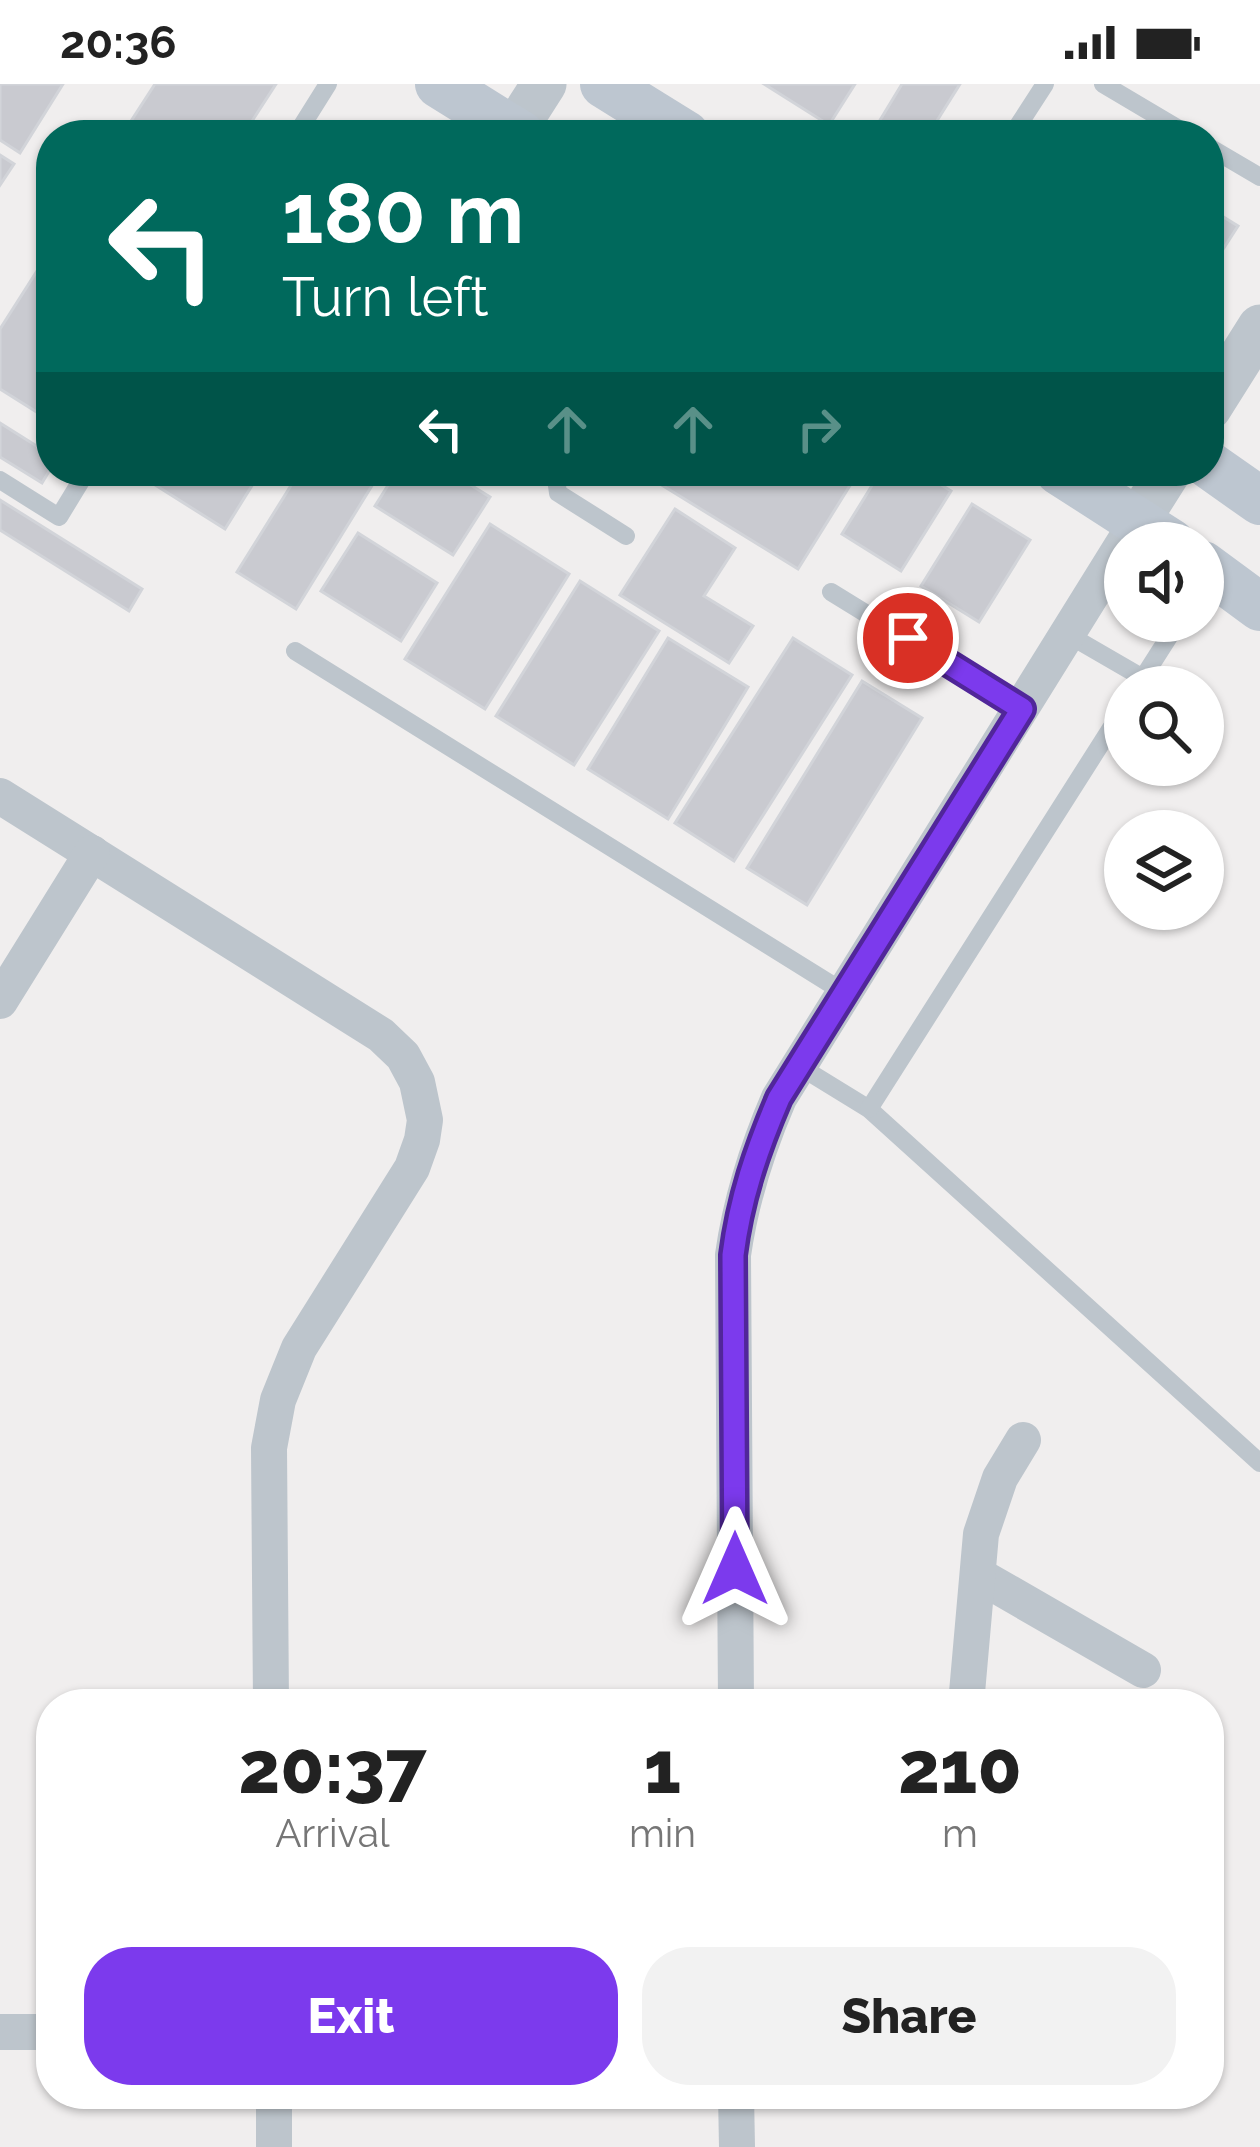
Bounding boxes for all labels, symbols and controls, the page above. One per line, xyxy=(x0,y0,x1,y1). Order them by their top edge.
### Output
text: 20:36 xyxy=(60,16,177,69)
text: 180 m xyxy=(282,164,524,263)
icon: left xyxy=(84,168,240,324)
text: Turn left xyxy=(282,265,489,329)
icon: left xyxy=(408,396,474,462)
icon: ahead xyxy=(534,396,600,462)
icon: ahead xyxy=(660,396,726,462)
icon: right xyxy=(786,396,852,462)
map controls xyxy=(1104,522,1224,930)
button: sound xyxy=(1104,522,1224,642)
pin xyxy=(857,587,959,689)
icon: arrive xyxy=(875,605,941,671)
button: search xyxy=(1104,666,1224,786)
button: layers xyxy=(1104,810,1224,930)
position arrow xyxy=(672,1506,798,1632)
text: 20:37 xyxy=(238,1725,427,1810)
text: 1 xyxy=(644,1725,681,1810)
text: 210 xyxy=(898,1725,1022,1810)
text: Arrival xyxy=(275,1810,390,1856)
text: min xyxy=(629,1810,696,1856)
text: m xyxy=(942,1810,978,1856)
button: Exit xyxy=(84,1947,618,2085)
button: Share xyxy=(642,1947,1176,2085)

